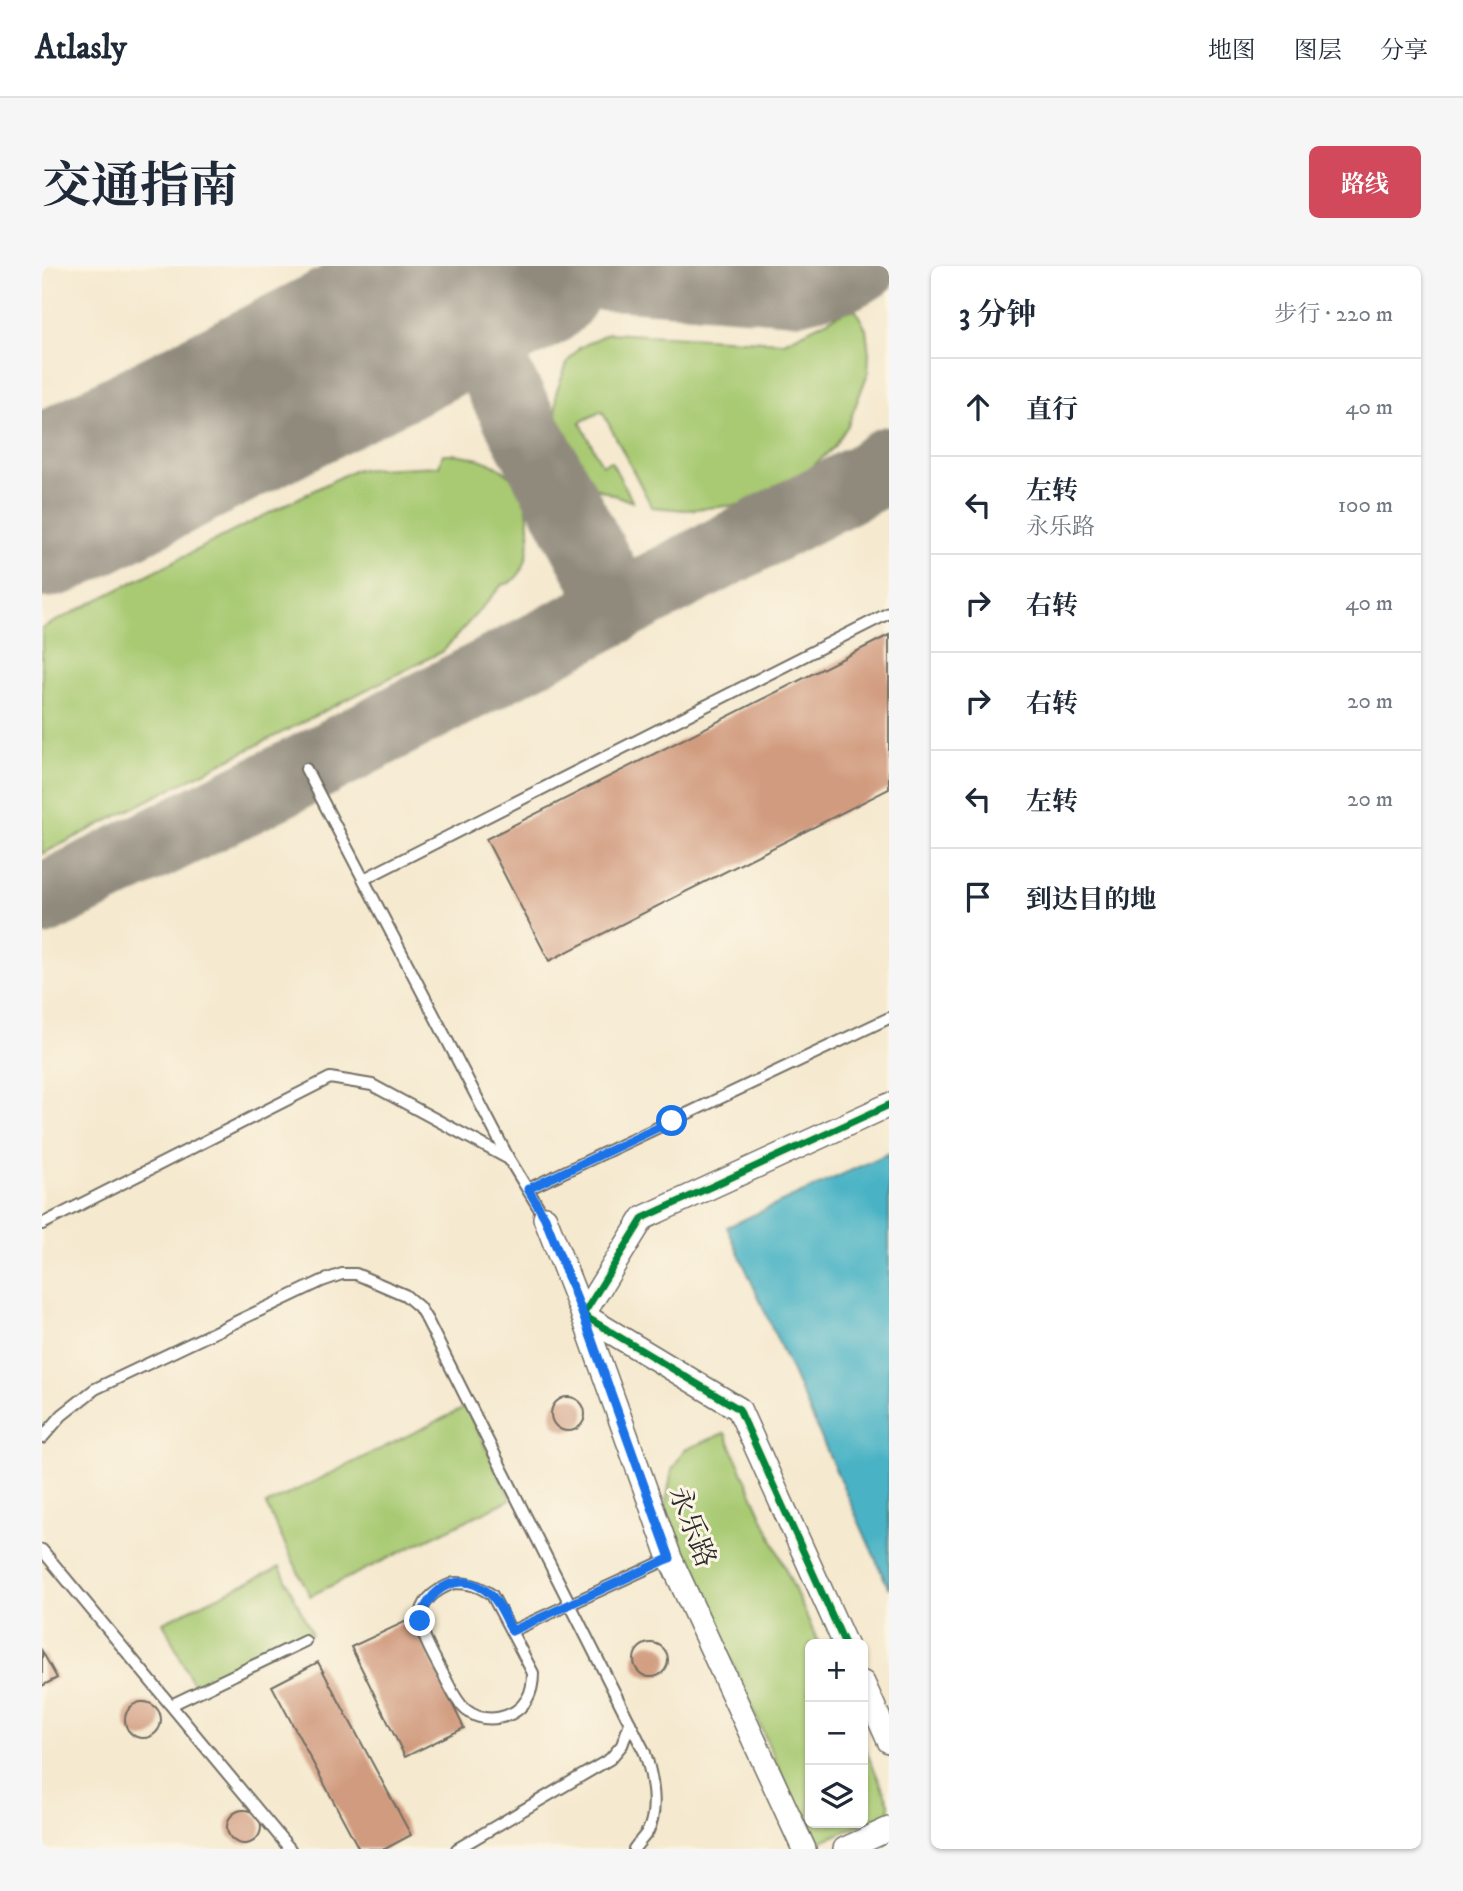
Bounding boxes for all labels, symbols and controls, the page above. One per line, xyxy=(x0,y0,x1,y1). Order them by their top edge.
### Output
text: Atlasly xyxy=(35,28,127,69)
text: 地图 xyxy=(1208,36,1256,66)
text: 图层 xyxy=(1294,36,1342,66)
text: 分享 xyxy=(1380,36,1428,66)
button: 路线 xyxy=(1309,146,1421,218)
text: 交通指南 xyxy=(42,157,238,219)
text: 3 分钟 xyxy=(959,297,1037,334)
text: 步行 · 220 m xyxy=(1274,300,1393,329)
icon: ahead xyxy=(959,388,997,426)
text: 40 m xyxy=(1345,393,1393,422)
text: 直行 xyxy=(1026,394,1078,427)
text: 左转 xyxy=(1026,475,1078,508)
icon: left xyxy=(959,486,997,524)
text: 100 m xyxy=(1338,491,1393,520)
text: 永乐路 xyxy=(1026,513,1095,542)
icon: right xyxy=(959,584,997,622)
text: 40 m xyxy=(1345,589,1393,618)
text: 右转 xyxy=(1026,590,1078,623)
icon: right xyxy=(959,682,997,720)
text: 20 m xyxy=(1347,687,1393,716)
text: 右转 xyxy=(1026,688,1078,721)
icon: left xyxy=(959,780,997,818)
text: 20 m xyxy=(1347,785,1393,814)
text: 左转 xyxy=(1026,786,1078,819)
icon: arrive xyxy=(959,878,997,916)
text: 到达目的地 xyxy=(1026,884,1156,917)
route start xyxy=(656,1105,687,1136)
street label: 永乐路 xyxy=(661,1482,723,1572)
route end xyxy=(404,1605,435,1636)
map controls xyxy=(805,1639,868,1828)
button: + xyxy=(805,1639,868,1702)
button: − xyxy=(805,1702,868,1765)
button: layers xyxy=(805,1765,868,1828)

